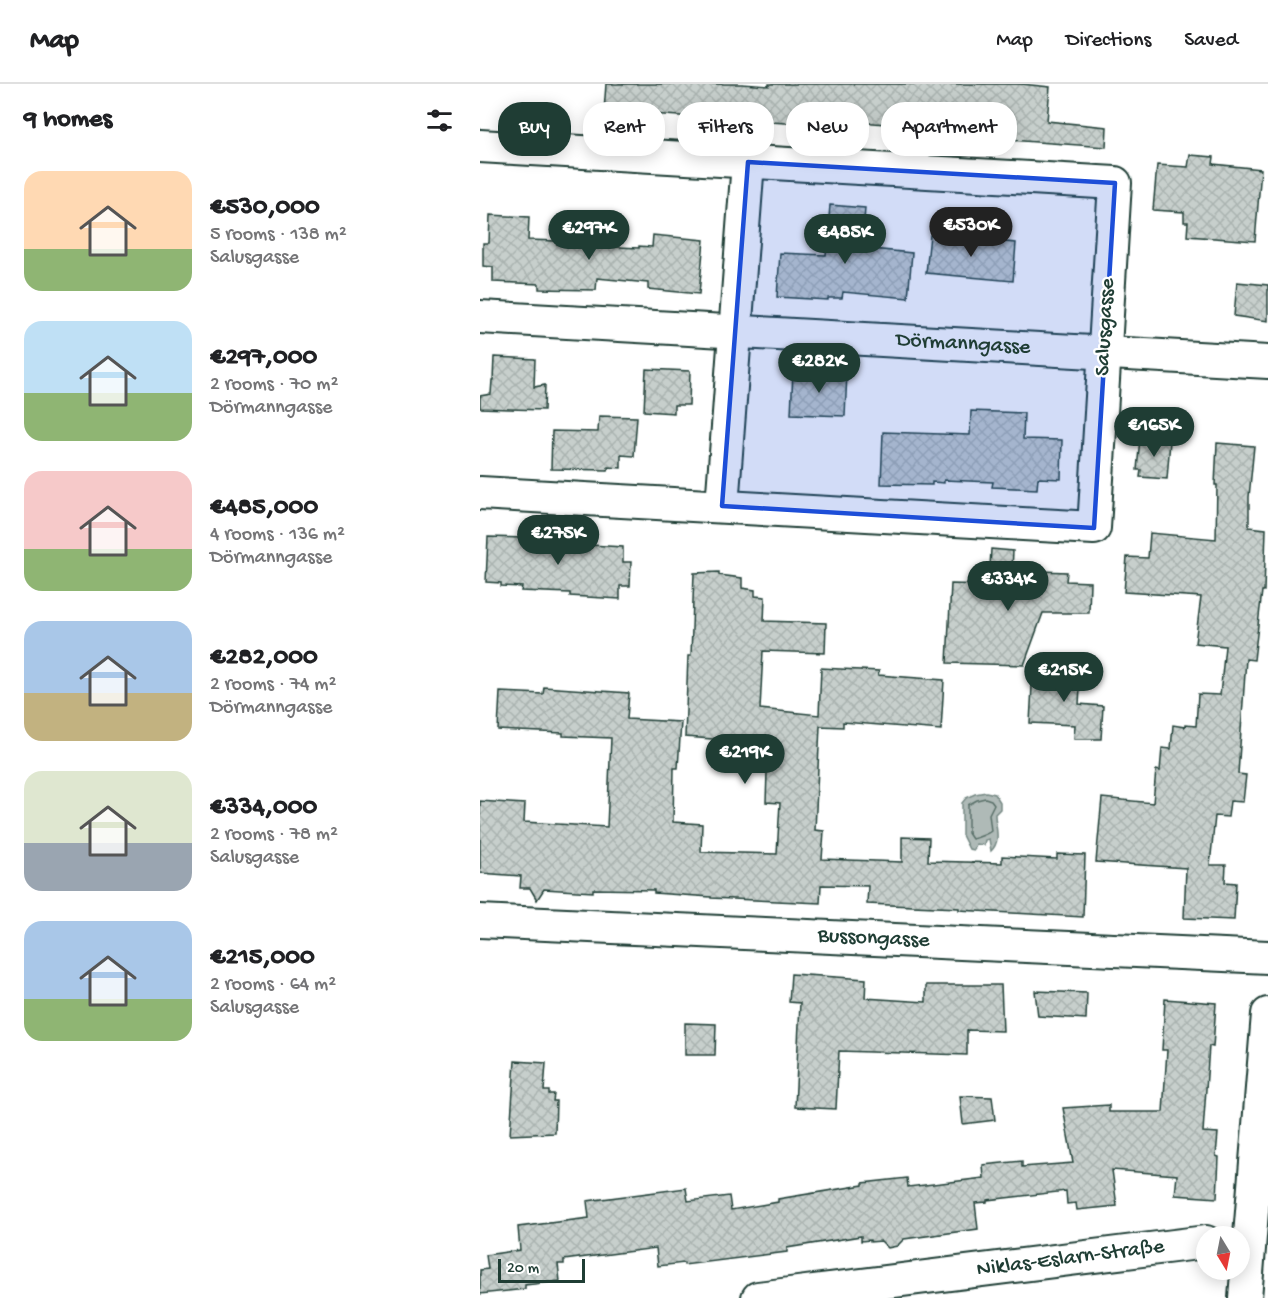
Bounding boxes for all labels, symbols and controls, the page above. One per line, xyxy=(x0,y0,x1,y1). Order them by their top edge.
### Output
text: Map xyxy=(30,25,79,58)
text: Map xyxy=(996,29,1033,54)
text: Directions xyxy=(1066,29,1151,54)
text: Saved xyxy=(1184,29,1238,54)
chip: Buy xyxy=(498,102,571,156)
chip: Rent xyxy=(583,102,665,156)
chip: Filters xyxy=(677,102,774,156)
chip: New xyxy=(786,102,869,156)
chip: Apartment xyxy=(881,102,1017,156)
icon: filters xyxy=(423,104,456,137)
text: 9 homes xyxy=(24,105,112,136)
text: €530,000 xyxy=(210,193,320,224)
icon: home xyxy=(72,195,144,267)
pin: €530K xyxy=(929,207,1013,258)
pin: €297K xyxy=(547,210,631,261)
pin: €485K xyxy=(803,214,887,265)
text: €530K xyxy=(943,215,999,238)
text: €297K xyxy=(562,218,616,241)
text: €485K xyxy=(818,222,872,245)
text: 5 rooms · 138 m² xyxy=(210,224,347,247)
text: Salusgasse xyxy=(210,247,299,270)
street label: Salusgasse xyxy=(1090,277,1122,377)
street label: Dörmanngasse xyxy=(893,328,1032,361)
text: €297,000 xyxy=(210,343,317,374)
pin: €282K xyxy=(777,343,861,394)
icon: home xyxy=(72,345,144,417)
text: €282K xyxy=(792,351,846,374)
text: 2 rooms · 70 m² xyxy=(210,374,338,397)
text: Dörmanngasse xyxy=(210,397,332,420)
pin: €165K xyxy=(1112,407,1196,458)
text: €165K xyxy=(1128,415,1180,438)
text: €485,000 xyxy=(210,493,318,524)
icon: home xyxy=(72,495,144,567)
pin: €275K xyxy=(516,515,600,566)
text: €275K xyxy=(531,523,585,546)
text: 4 rooms · 136 m² xyxy=(210,524,345,547)
text: Dörmanngasse xyxy=(210,547,332,570)
pin: €334K xyxy=(966,561,1050,612)
text: €334K xyxy=(981,569,1035,592)
text: €282,000 xyxy=(210,643,318,674)
icon: home xyxy=(72,645,144,717)
pin: €215K xyxy=(1022,652,1106,703)
text: €215K xyxy=(1038,660,1090,683)
text: 2 rooms · 74 m² xyxy=(210,674,336,697)
text: Dörmanngasse xyxy=(210,697,332,720)
pin: €219K xyxy=(703,734,787,785)
text: €219K xyxy=(720,742,770,765)
text: €334,000 xyxy=(210,793,317,824)
icon: home xyxy=(72,795,144,867)
text: 2 rooms · 78 m² xyxy=(210,824,338,847)
text: Salusgasse xyxy=(210,847,299,870)
street label: Bussongasse xyxy=(816,923,931,955)
text: €215,000 xyxy=(210,943,315,974)
icon: home xyxy=(72,945,144,1017)
text: 2 rooms · 64 m² xyxy=(210,974,336,997)
text: Salusgasse xyxy=(210,997,299,1020)
north arrow xyxy=(1196,1226,1250,1280)
map controls xyxy=(1196,1226,1250,1280)
street label: Niklas-Eslarn-Straße xyxy=(975,1234,1167,1284)
scale bar xyxy=(498,1256,585,1284)
text: 20 m xyxy=(507,1260,539,1279)

